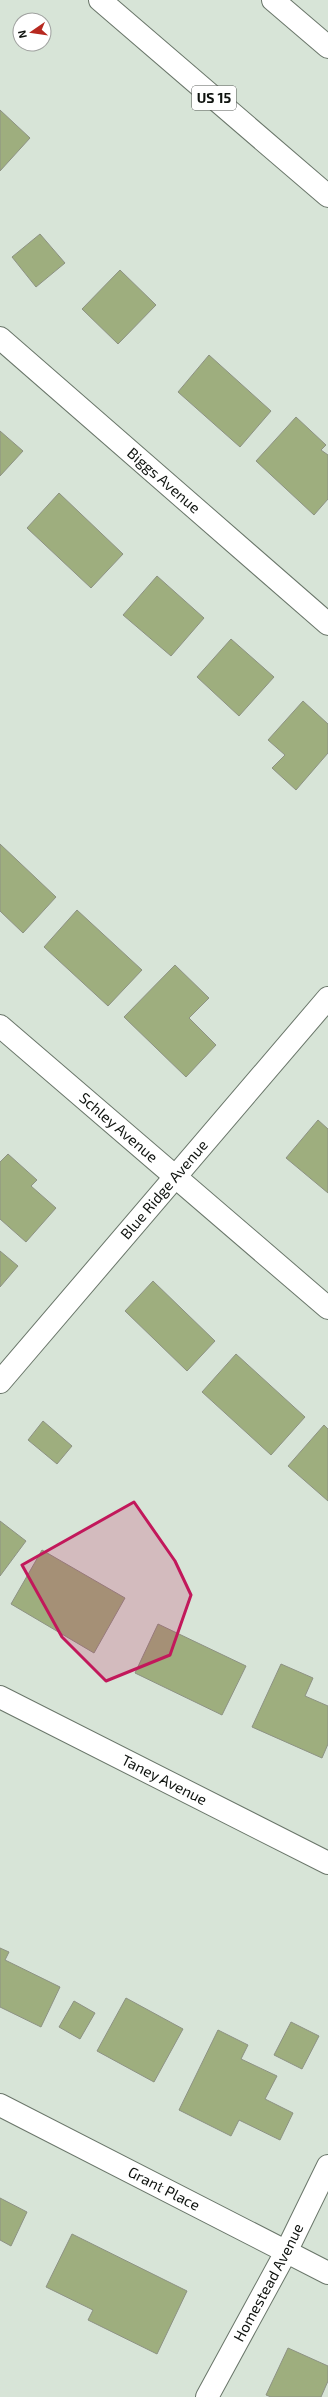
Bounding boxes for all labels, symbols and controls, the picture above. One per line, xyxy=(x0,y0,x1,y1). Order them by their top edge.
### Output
north arrow xyxy=(12,12,52,52)
text: N xyxy=(15,29,29,40)
road number: US 15 xyxy=(192,86,236,110)
street label: Biggs Avenue xyxy=(124,443,204,516)
street label: Schley Avenue xyxy=(76,1088,162,1166)
street label: Blue Ridge Avenue xyxy=(116,1136,211,1242)
street label: Taney Avenue xyxy=(119,1750,210,1808)
street label: Grant Place xyxy=(125,2162,203,2214)
street label: Homestead Avenue xyxy=(229,2220,307,2344)

